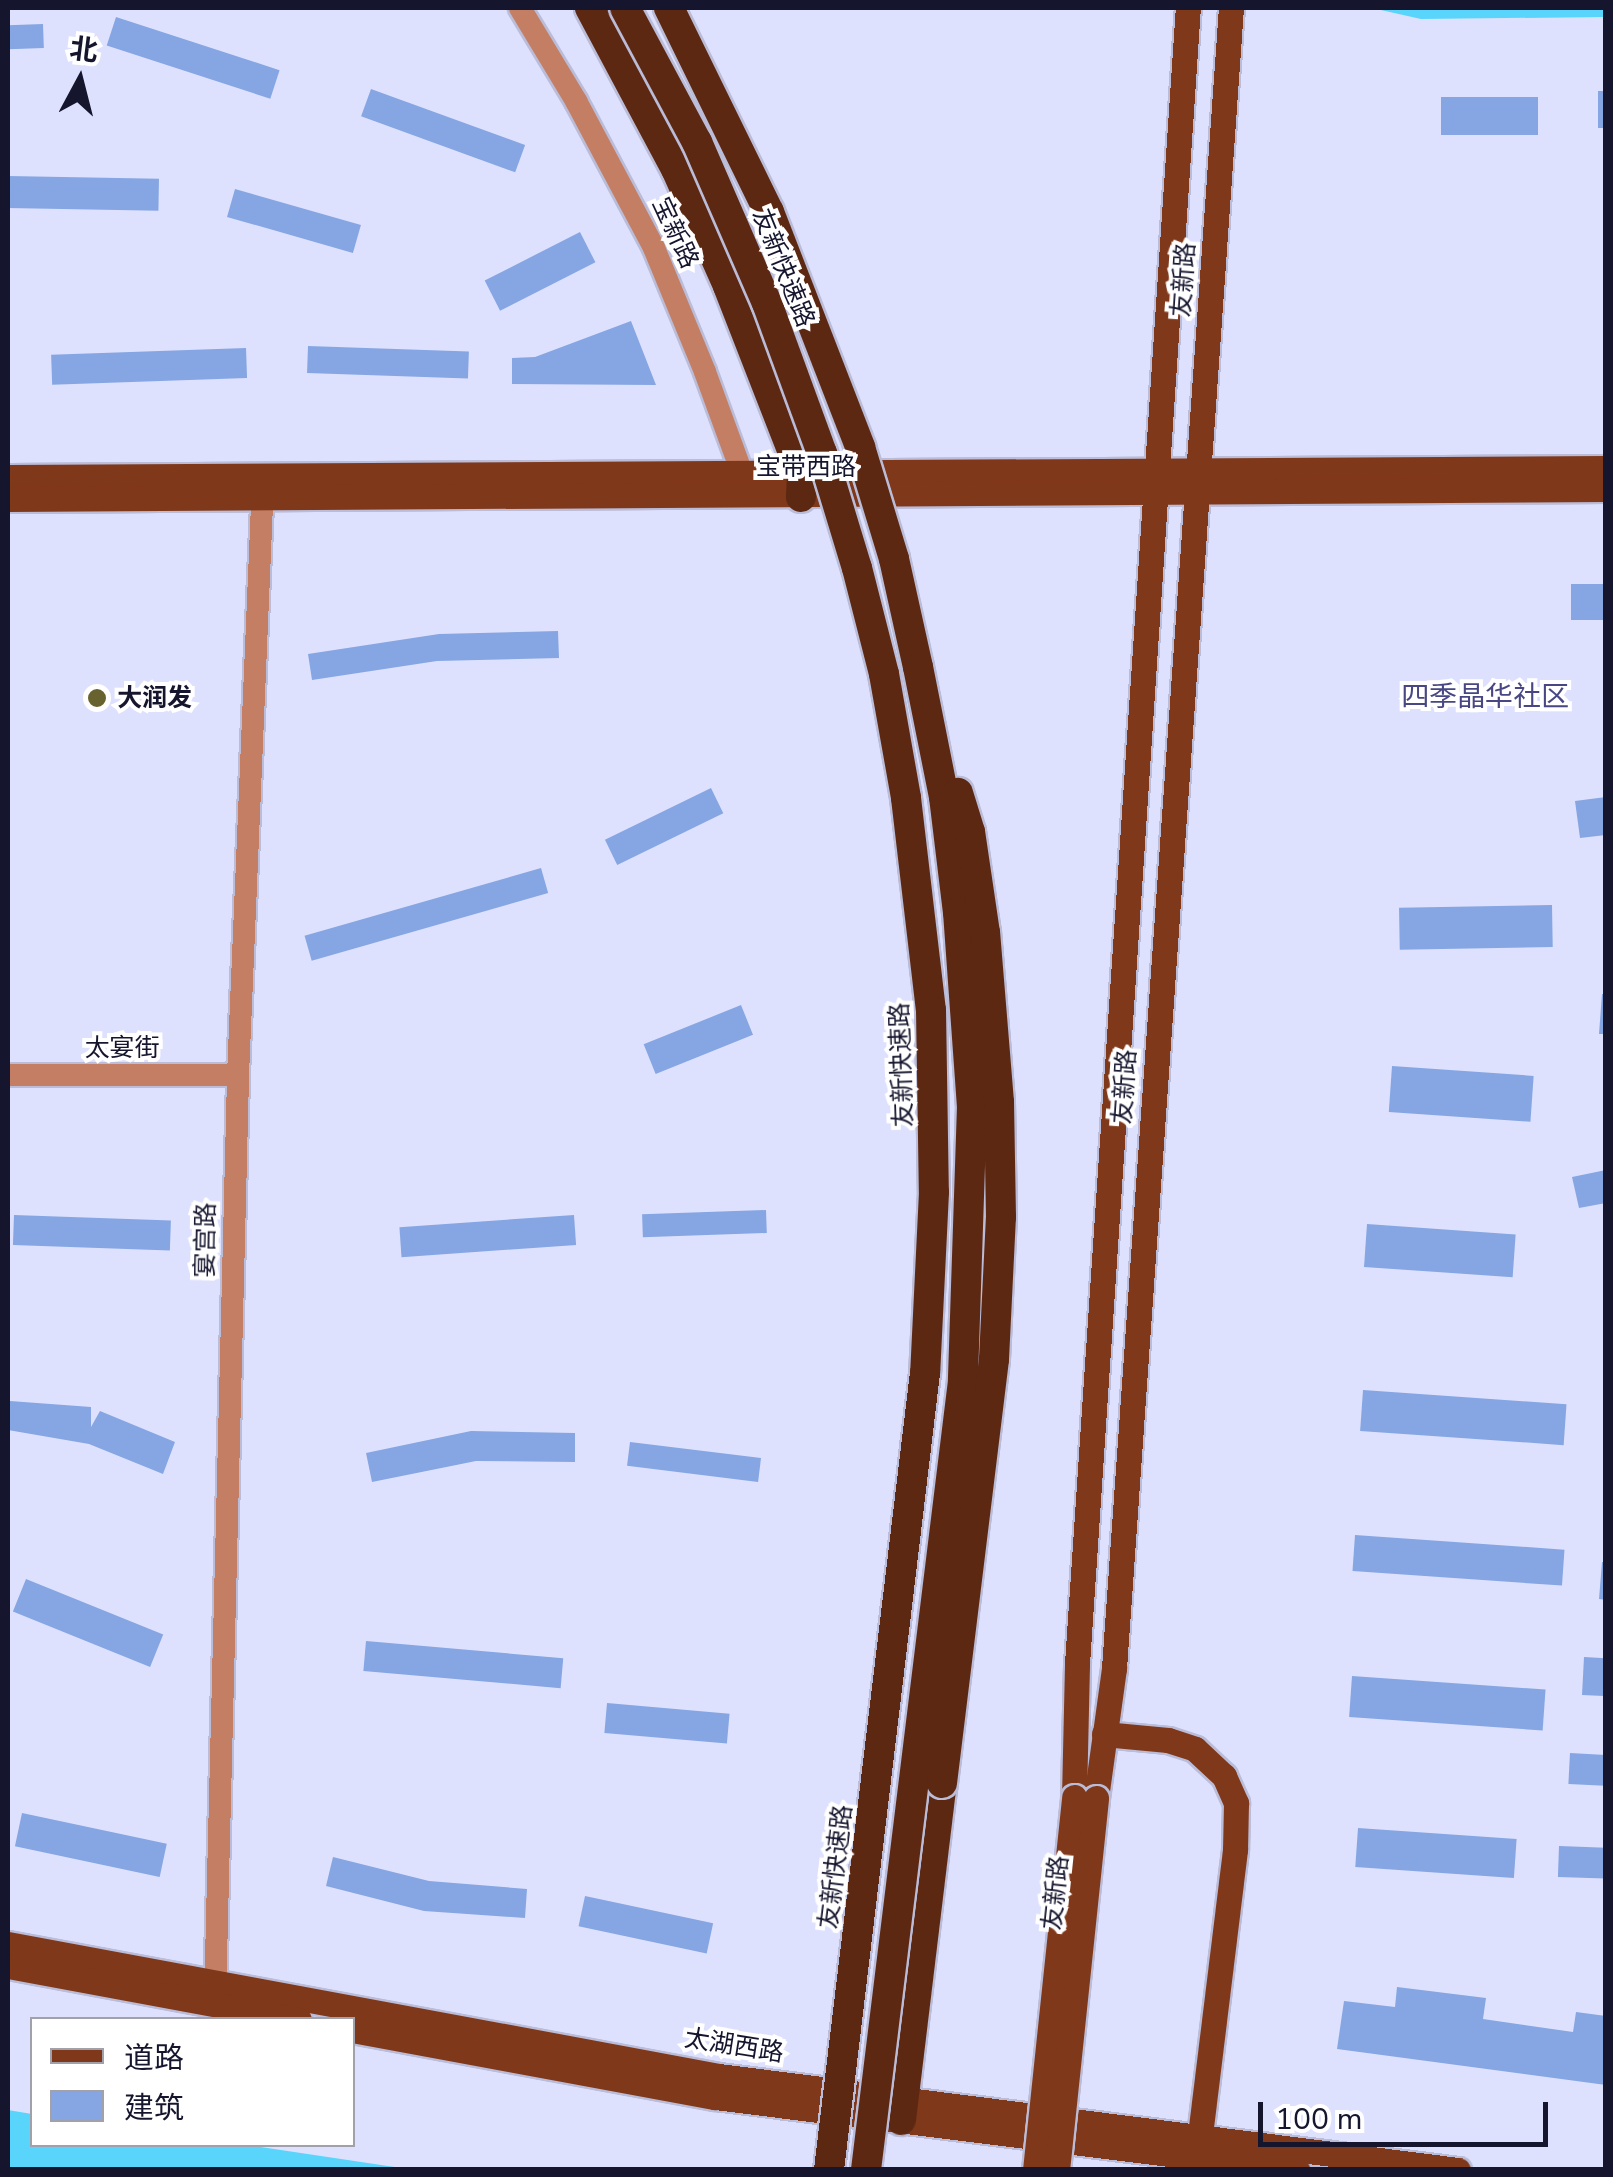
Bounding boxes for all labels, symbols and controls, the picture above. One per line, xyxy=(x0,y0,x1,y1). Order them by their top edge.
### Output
north arrow xyxy=(30,30,130,130)
text: 北 xyxy=(67,30,100,71)
street label: 宝新路 xyxy=(646,193,704,273)
street label: 友新快速路 xyxy=(746,204,820,332)
street label: 友新路 xyxy=(1166,242,1202,318)
street label: 宝带西路 xyxy=(756,452,856,482)
district label: 四季晶华社区 xyxy=(1401,680,1569,714)
place label: 大润发 xyxy=(117,683,192,713)
marker: 大润发 xyxy=(86,687,108,709)
street label: 友新快速路 xyxy=(885,1002,919,1128)
street label: 太宴街 xyxy=(85,1033,159,1063)
street label: 友新路 xyxy=(1107,1049,1143,1125)
street label: 宴宫路 xyxy=(190,1202,222,1278)
street label: 友新快速路 xyxy=(813,1803,859,1931)
street label: 友新路 xyxy=(1037,1854,1075,1932)
legend xyxy=(30,2017,355,2147)
street label: 太湖西路 xyxy=(682,2023,786,2069)
text: 道路 xyxy=(124,2038,184,2079)
scale bar xyxy=(1263,2082,1553,2144)
text: 建筑 xyxy=(124,2088,184,2129)
text: 100 m xyxy=(1275,2099,1362,2140)

